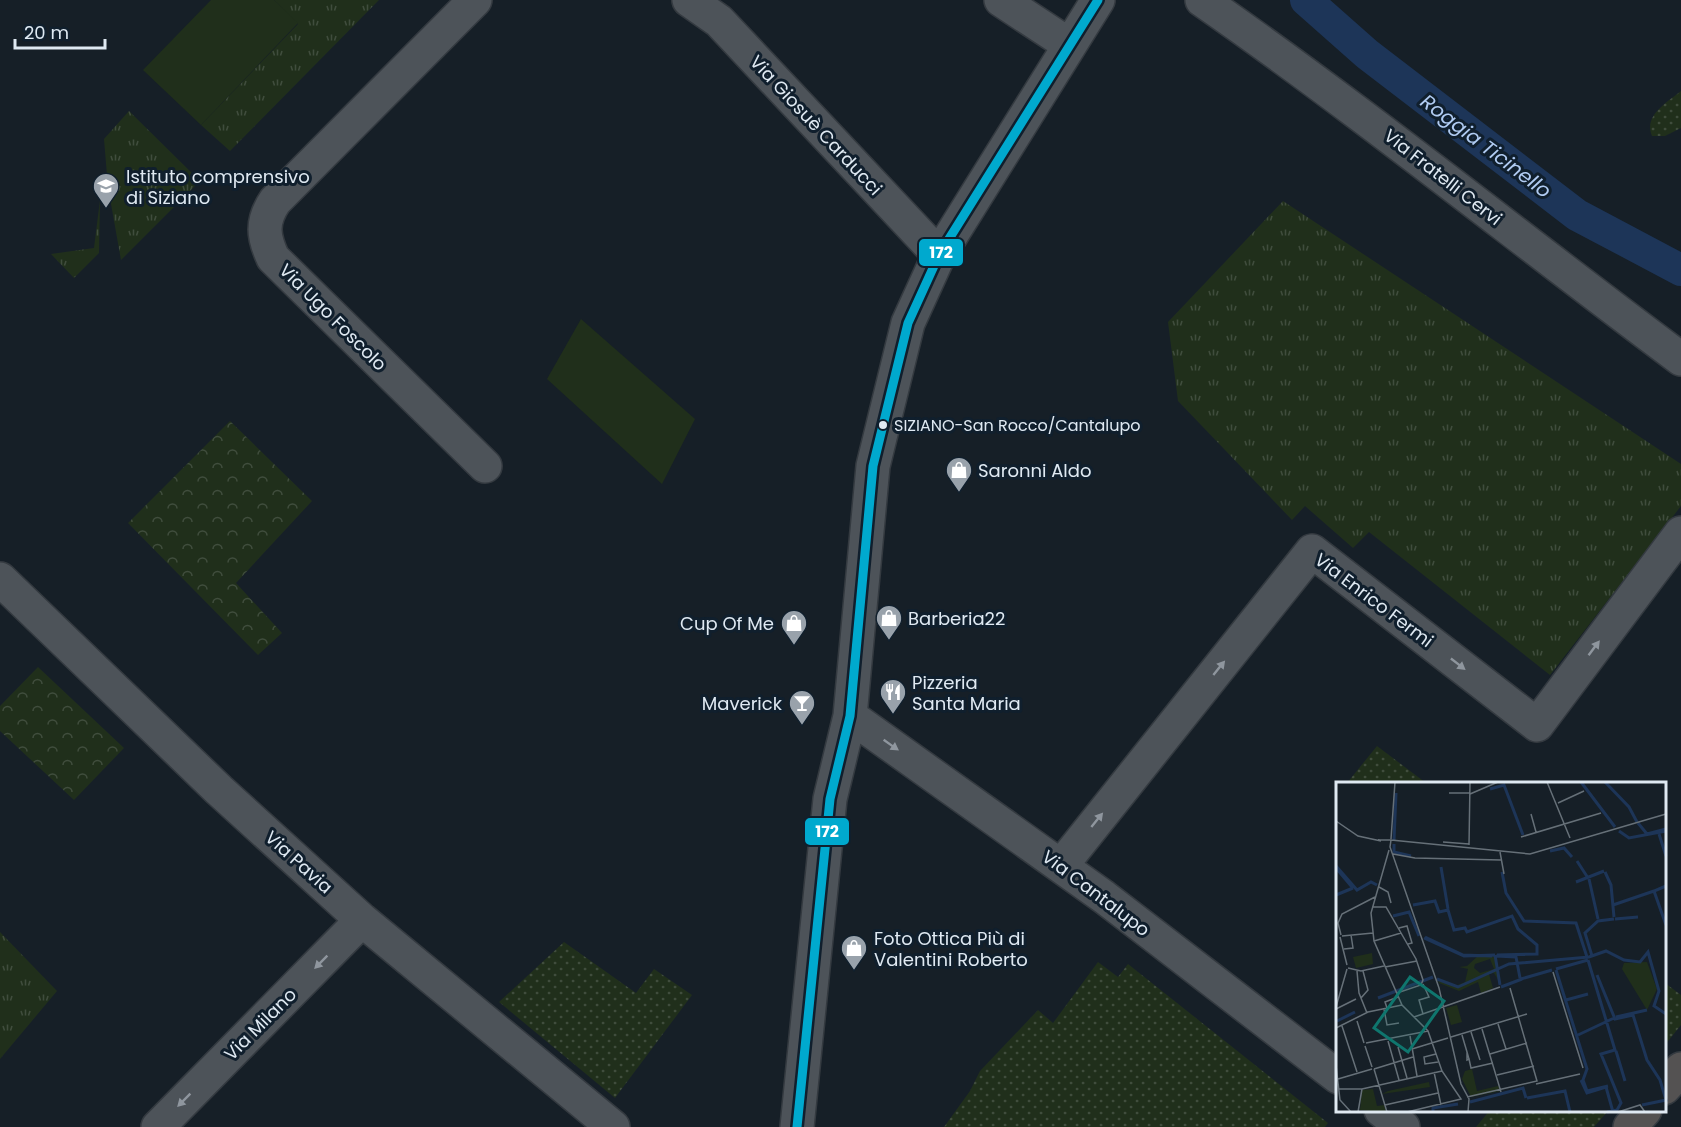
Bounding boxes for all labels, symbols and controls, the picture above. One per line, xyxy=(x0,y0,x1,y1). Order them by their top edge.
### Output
scale bar xyxy=(15,12,105,50)
text: 20 m xyxy=(24,20,69,45)
street label: Via Giosuè Carducci xyxy=(744,49,888,201)
water label: Roggia Ticinello xyxy=(1415,88,1557,204)
street label: Via Fratelli Cervi xyxy=(1379,123,1507,231)
place label: Istituto comprensivo di Siziano xyxy=(126,164,310,210)
school or university icon: Istituto comprensivo di Siziano xyxy=(91,171,121,209)
line badge: 172 xyxy=(918,238,964,267)
text: 172 xyxy=(929,241,953,264)
street label: Via Ugo Foscolo xyxy=(274,258,392,376)
place label: SIZIANO-San Rocco/Cantalupo xyxy=(894,414,1141,437)
marker: SIZIANO-San Rocco/Cantalupo xyxy=(877,419,889,431)
shop icon: Saronni Aldo xyxy=(944,455,974,493)
place label: Saronni Aldo xyxy=(978,458,1092,483)
street label: Via Enrico Fermi xyxy=(1310,547,1438,653)
shop icon: Barberia22 xyxy=(874,603,904,641)
place label: Barberia22 xyxy=(908,606,1005,631)
shop icon: Cup Of Me xyxy=(779,608,809,646)
place label: Cup Of Me xyxy=(680,611,774,636)
one-way arrow xyxy=(1588,640,1601,656)
one-way arrow xyxy=(1451,657,1466,669)
one-way arrow xyxy=(1212,660,1225,676)
place label: Pizzeria Santa Maria xyxy=(912,670,1021,716)
restaurant icon: Pizzeria Santa Maria xyxy=(878,677,908,715)
bar icon: Maverick xyxy=(787,688,817,726)
place label: Maverick xyxy=(702,691,783,716)
one-way arrow xyxy=(883,739,899,751)
inset map xyxy=(1336,782,1666,1112)
one-way arrow xyxy=(1091,812,1104,828)
line badge: 172 xyxy=(804,817,850,846)
text: 172 xyxy=(815,820,839,843)
street label: Via Pavia xyxy=(260,825,338,899)
street label: Via Cantalupo xyxy=(1037,844,1155,942)
place label: Foto Ottica Più di Valentini Roberto xyxy=(874,926,1028,972)
shop icon: Foto Ottica Più di Valentini Roberto xyxy=(839,933,869,971)
one-way arrow xyxy=(315,954,329,968)
street label: Via Milano xyxy=(218,982,302,1066)
one-way arrow xyxy=(178,1093,192,1107)

